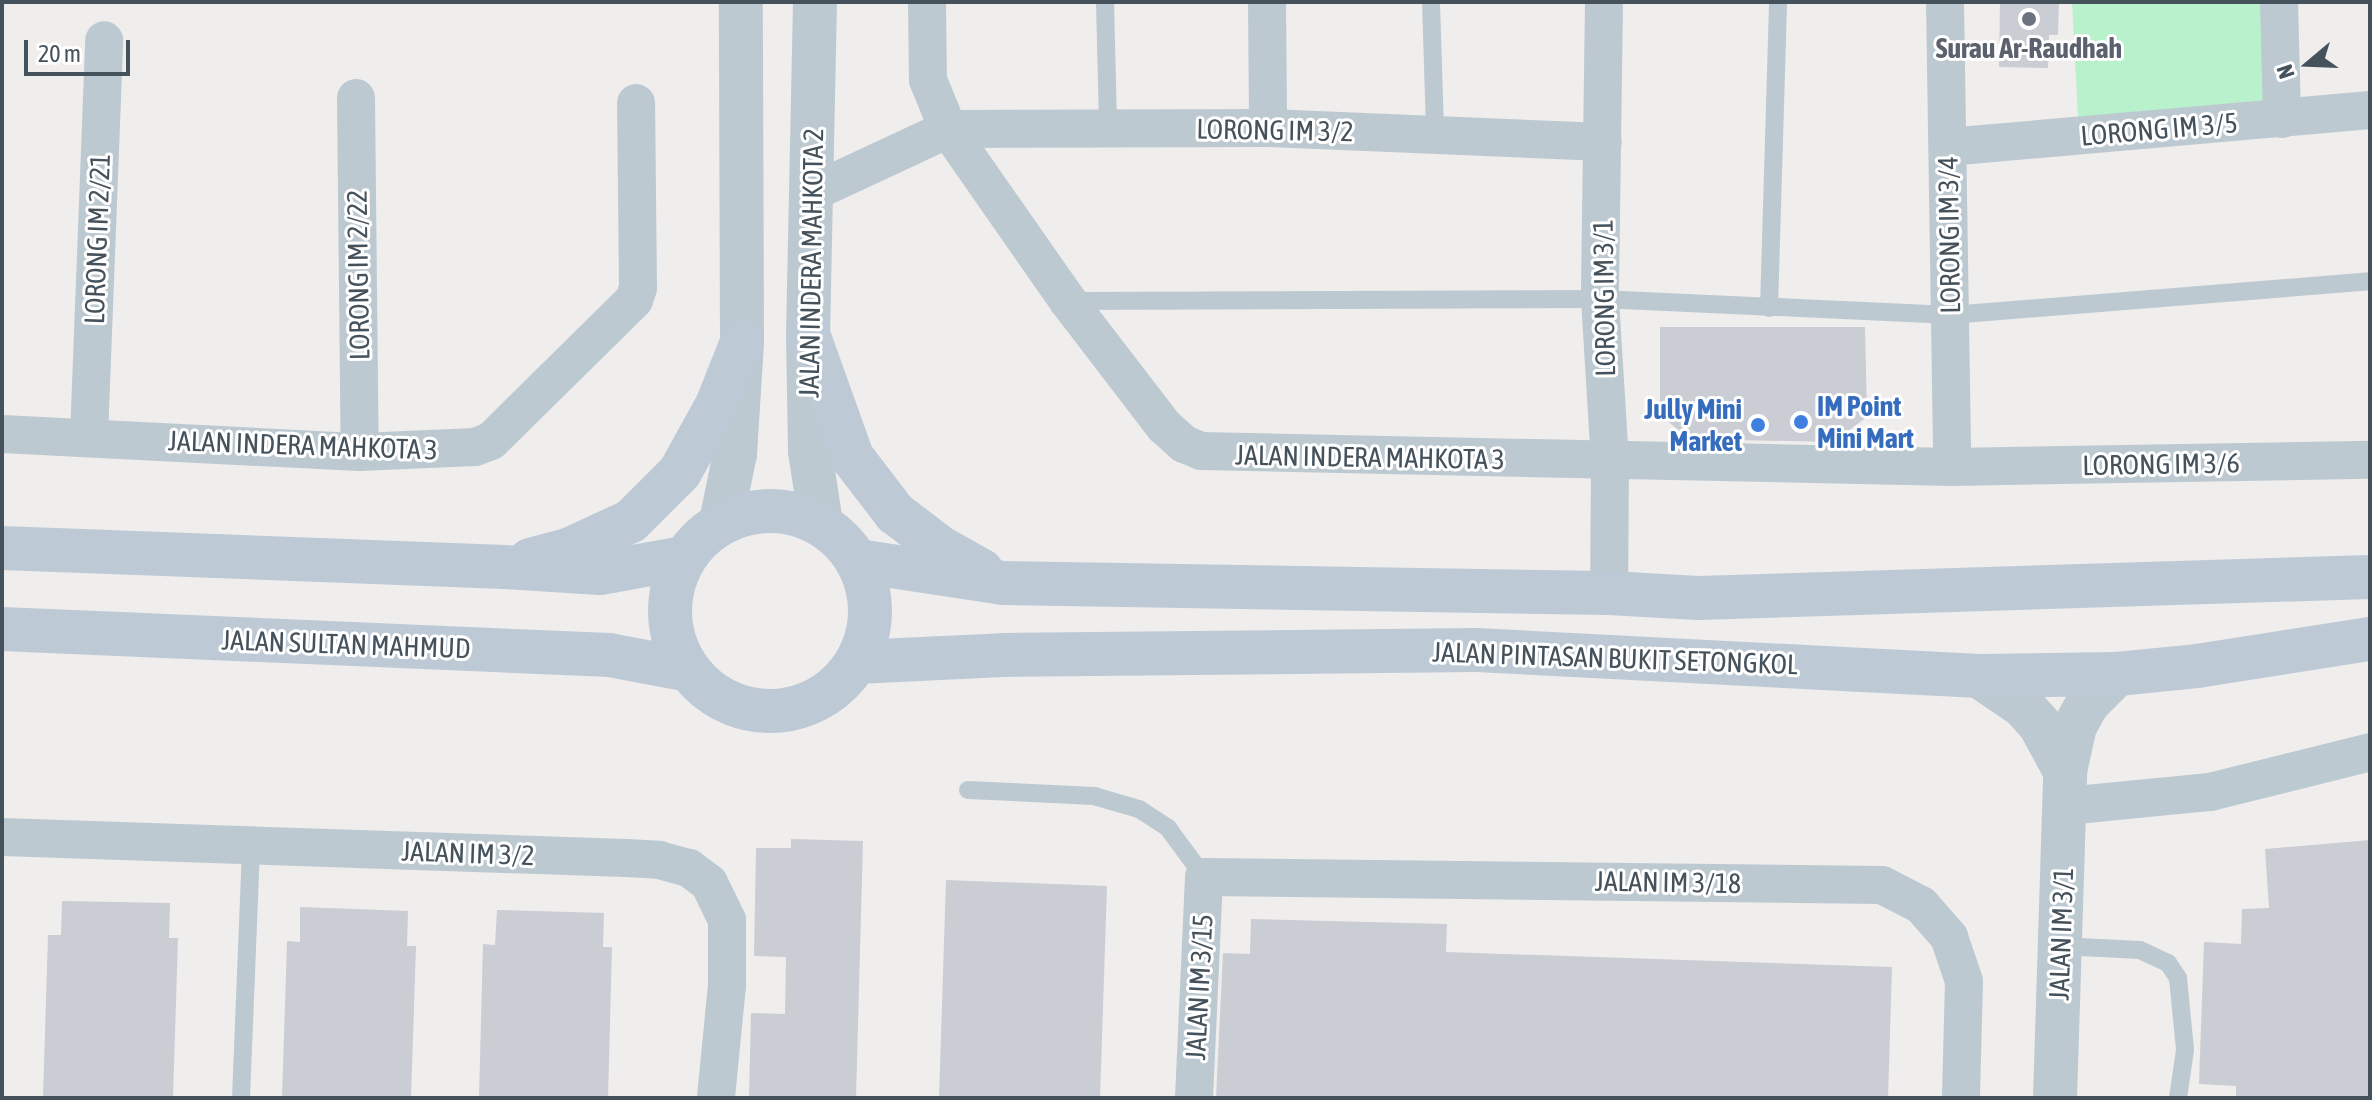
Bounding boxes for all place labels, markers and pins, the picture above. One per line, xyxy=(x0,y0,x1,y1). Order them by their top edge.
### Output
marker: Surau Ar-Raudhah xyxy=(2020,10,2038,28)
place label: Surau Ar-Raudhah xyxy=(1936,31,2122,65)
place label: IM Point Mini Mart xyxy=(1817,389,1914,455)
place label: Jully Mini Market xyxy=(1644,392,1742,458)
marker: IM Point Mini Mart xyxy=(1792,413,1810,431)
marker: Jully Mini Market xyxy=(1749,416,1767,434)

